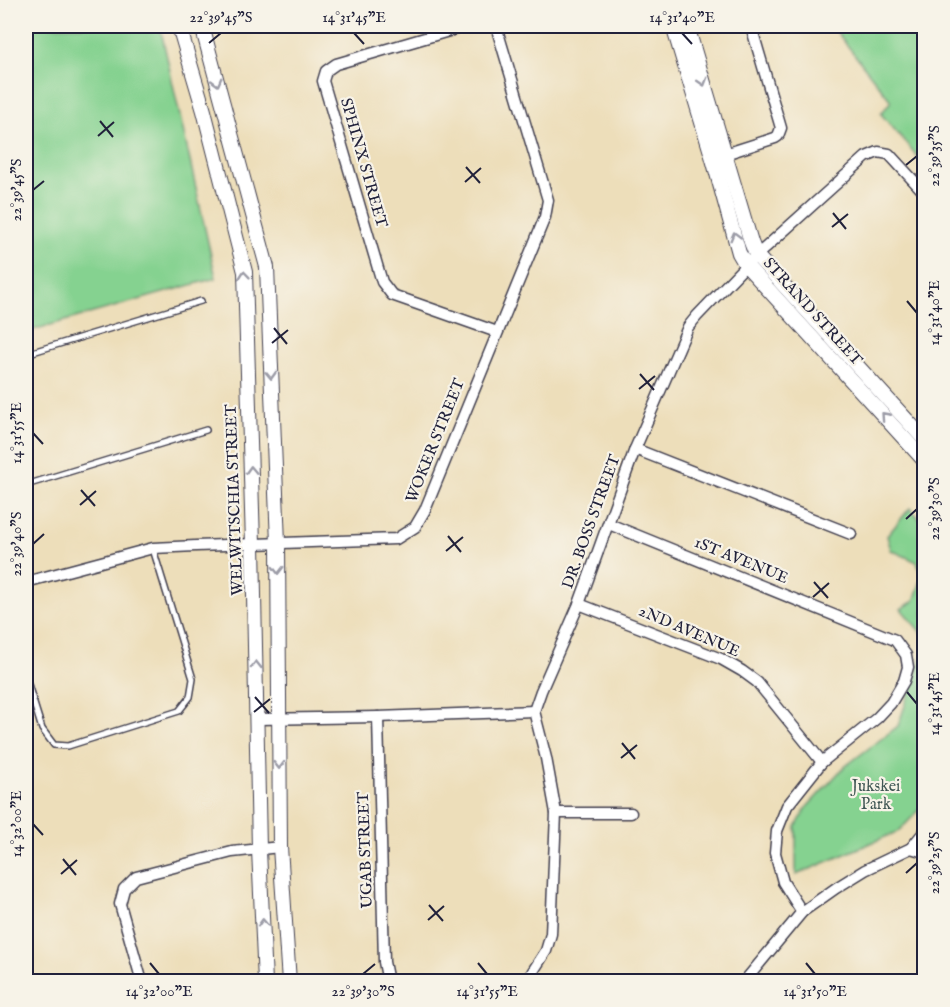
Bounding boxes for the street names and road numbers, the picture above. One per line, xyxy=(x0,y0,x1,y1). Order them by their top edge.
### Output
street label: SPHINX STREET xyxy=(335,96,391,231)
street label: STRAND STREET xyxy=(758,254,866,370)
street label: WOKER STREET xyxy=(402,376,470,506)
street label: WELWITSCHIA STREET xyxy=(222,404,248,596)
street label: DR. BOSS STREET xyxy=(558,452,626,592)
street label: 1ST AVENUE xyxy=(691,533,791,589)
street label: 2ND AVENUE xyxy=(635,602,743,662)
street label: UGAB STREET xyxy=(354,791,378,909)

